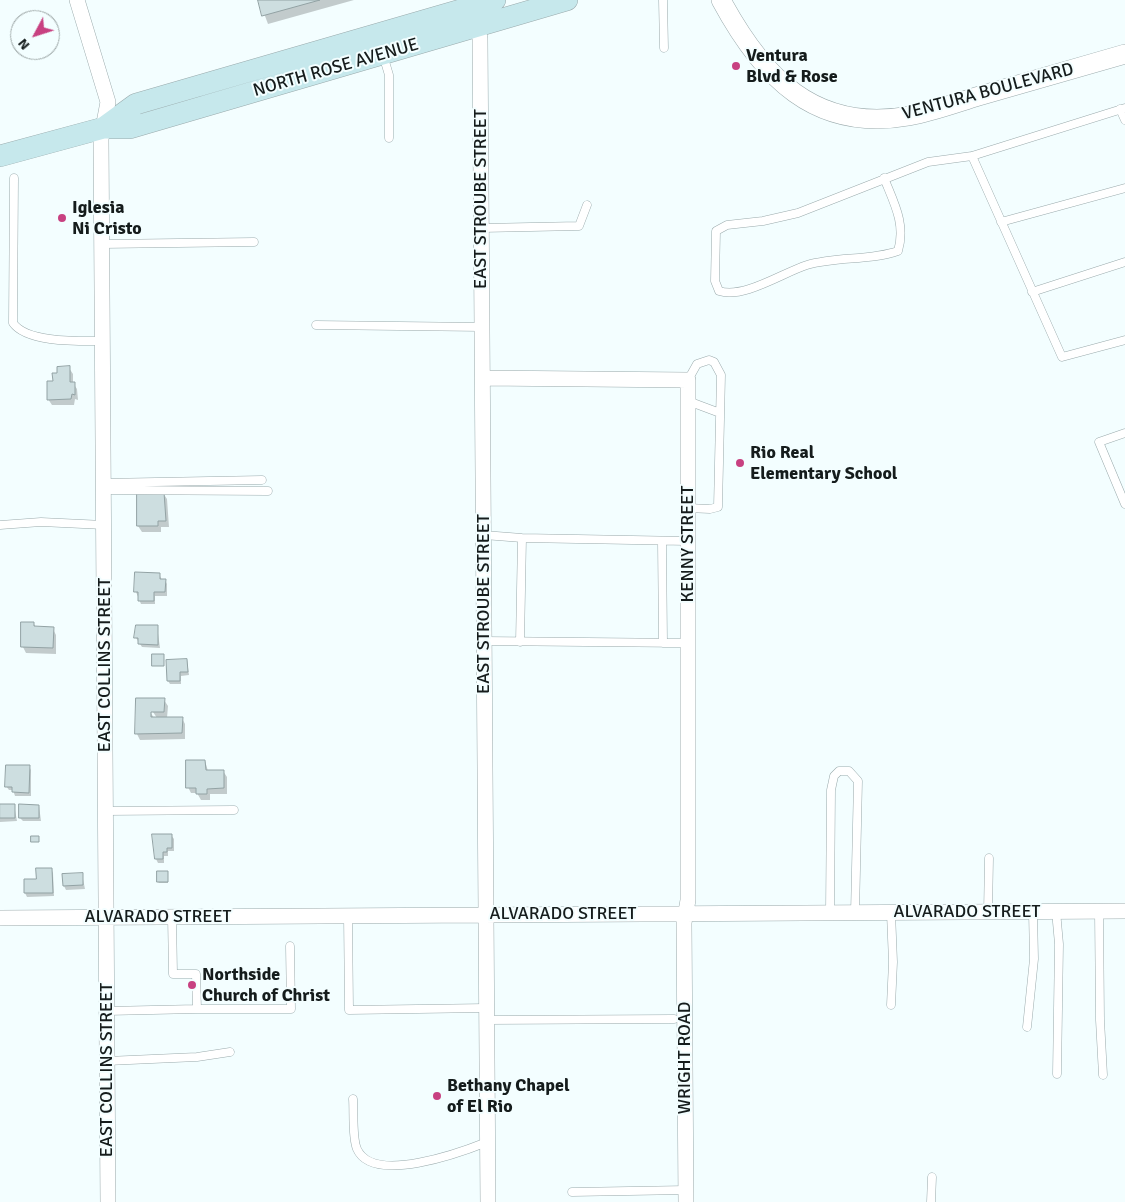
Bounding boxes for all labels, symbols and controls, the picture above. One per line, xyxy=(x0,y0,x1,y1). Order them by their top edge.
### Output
north arrow xyxy=(10,10,60,60)
street label: NORTH ROSE AVENUE xyxy=(251,34,421,102)
text: N xyxy=(14,35,34,54)
place label: Ventura Blvd & Rose xyxy=(746,45,838,88)
street label: VENTURA BOULEVARD xyxy=(900,59,1076,125)
marker: Ventura Blvd & Rose xyxy=(730,60,742,72)
street label: EAST STROUBE STREET xyxy=(470,109,492,289)
place label: Iglesia Ni Cristo xyxy=(72,197,142,240)
marker: Iglesia Ni Cristo xyxy=(56,212,68,224)
place label: Rio Real Elementary School xyxy=(750,442,897,484)
marker: Rio Real Elementary School xyxy=(734,457,746,469)
street label: KENNY STREET xyxy=(677,486,699,602)
street label: EAST STROUBE STREET xyxy=(473,514,495,694)
street label: EAST COLLINS STREET xyxy=(94,578,116,752)
street label: ALVARADO STREET xyxy=(894,901,1040,923)
street label: ALVARADO STREET xyxy=(490,903,636,925)
street label: ALVARADO STREET xyxy=(85,906,231,928)
place label: Northside Church of Christ xyxy=(202,964,330,1006)
marker: Northside Church of Christ xyxy=(186,979,198,991)
street label: EAST COLLINS STREET xyxy=(96,983,118,1157)
street label: WRIGHT ROAD xyxy=(674,1002,696,1114)
place label: Bethany Chapel of El Rio xyxy=(447,1075,570,1118)
marker: Bethany Chapel of El Rio xyxy=(431,1090,443,1102)

